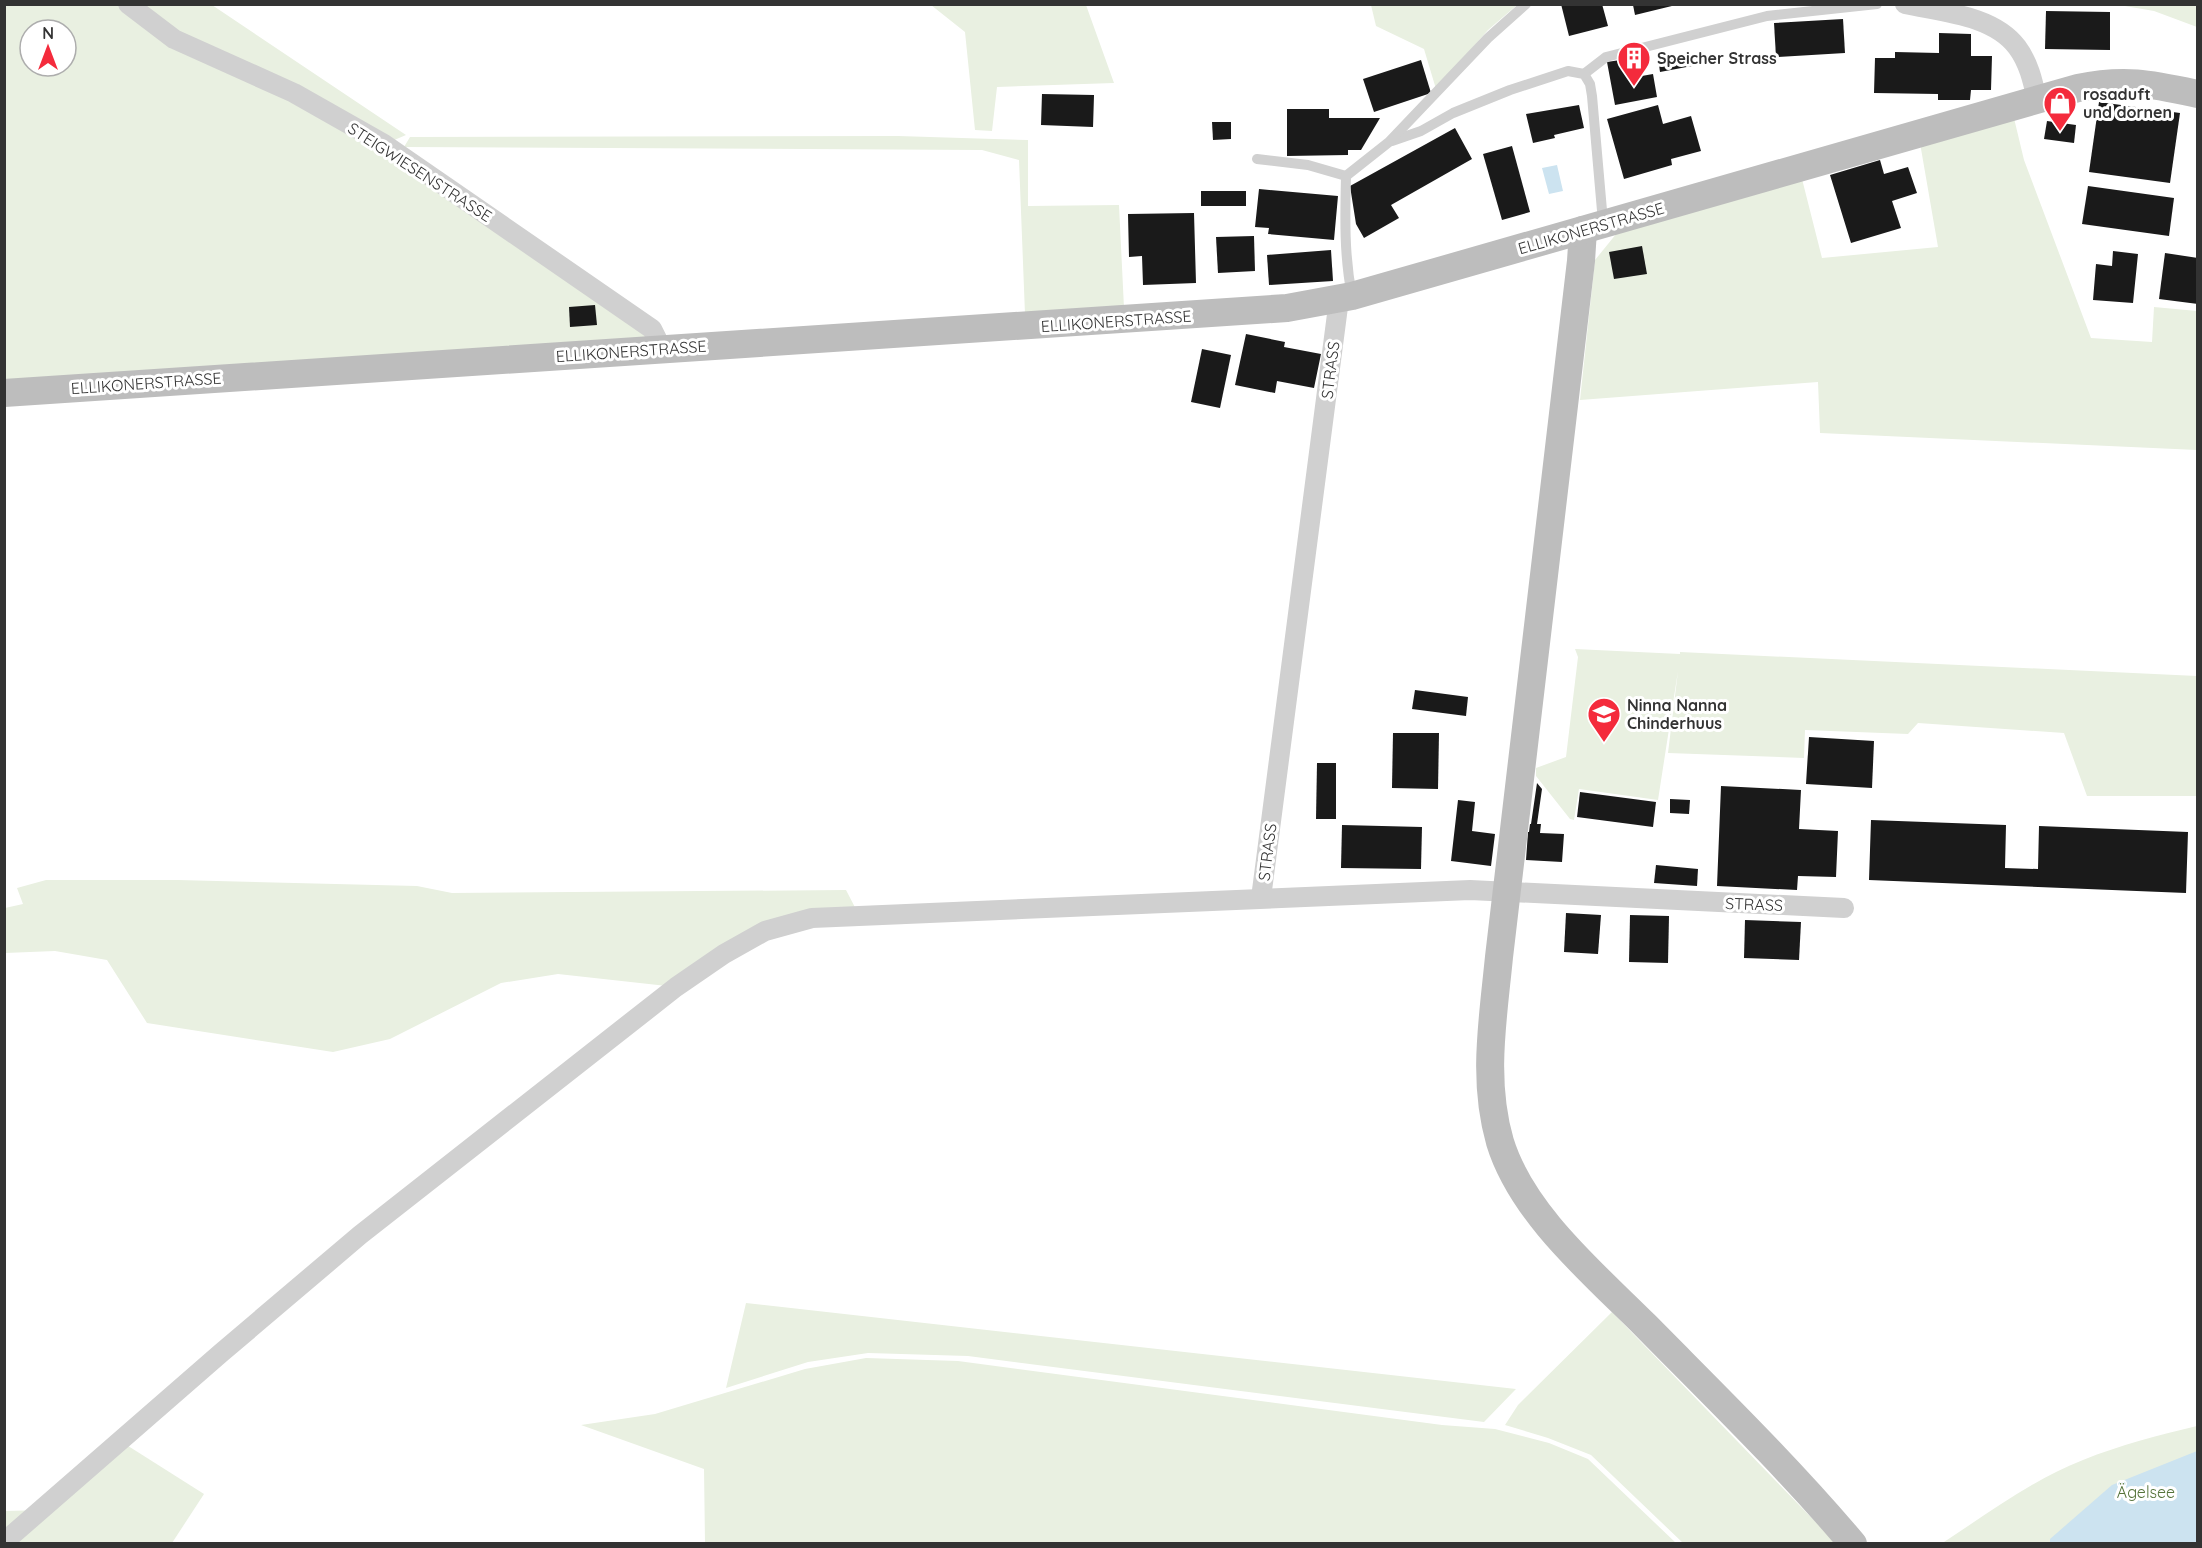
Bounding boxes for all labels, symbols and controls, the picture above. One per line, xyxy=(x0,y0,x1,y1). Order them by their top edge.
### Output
north arrow xyxy=(18,18,78,78)
text: N xyxy=(42,23,54,43)
building icon: Speicher Strass xyxy=(1616,40,1652,87)
place label: Speicher Strass xyxy=(1657,48,1777,68)
place label: rosaduft und dornen xyxy=(2083,84,2172,122)
shop icon: rosaduft und dornen xyxy=(2042,85,2078,132)
street label: STEIGWIESENSTRASSE xyxy=(344,118,496,226)
street label: ELLIKONERSTRASSE xyxy=(1516,198,1666,258)
street label: ELLIKONERSTRASSE xyxy=(1040,306,1192,336)
street label: ELLIKONERSTRASSE xyxy=(555,336,707,366)
street label: STRASS xyxy=(1317,340,1343,400)
street label: ELLIKONERSTRASSE xyxy=(70,368,222,398)
place label: Ninna Nanna Chinderhuus xyxy=(1627,695,1727,733)
school or university icon: Ninna Nanna Chinderhuus xyxy=(1586,696,1622,743)
street label: STRASS xyxy=(1254,822,1280,882)
street label: STRASS xyxy=(1725,893,1783,915)
park label: Ägelsee xyxy=(2117,1482,2175,1502)

